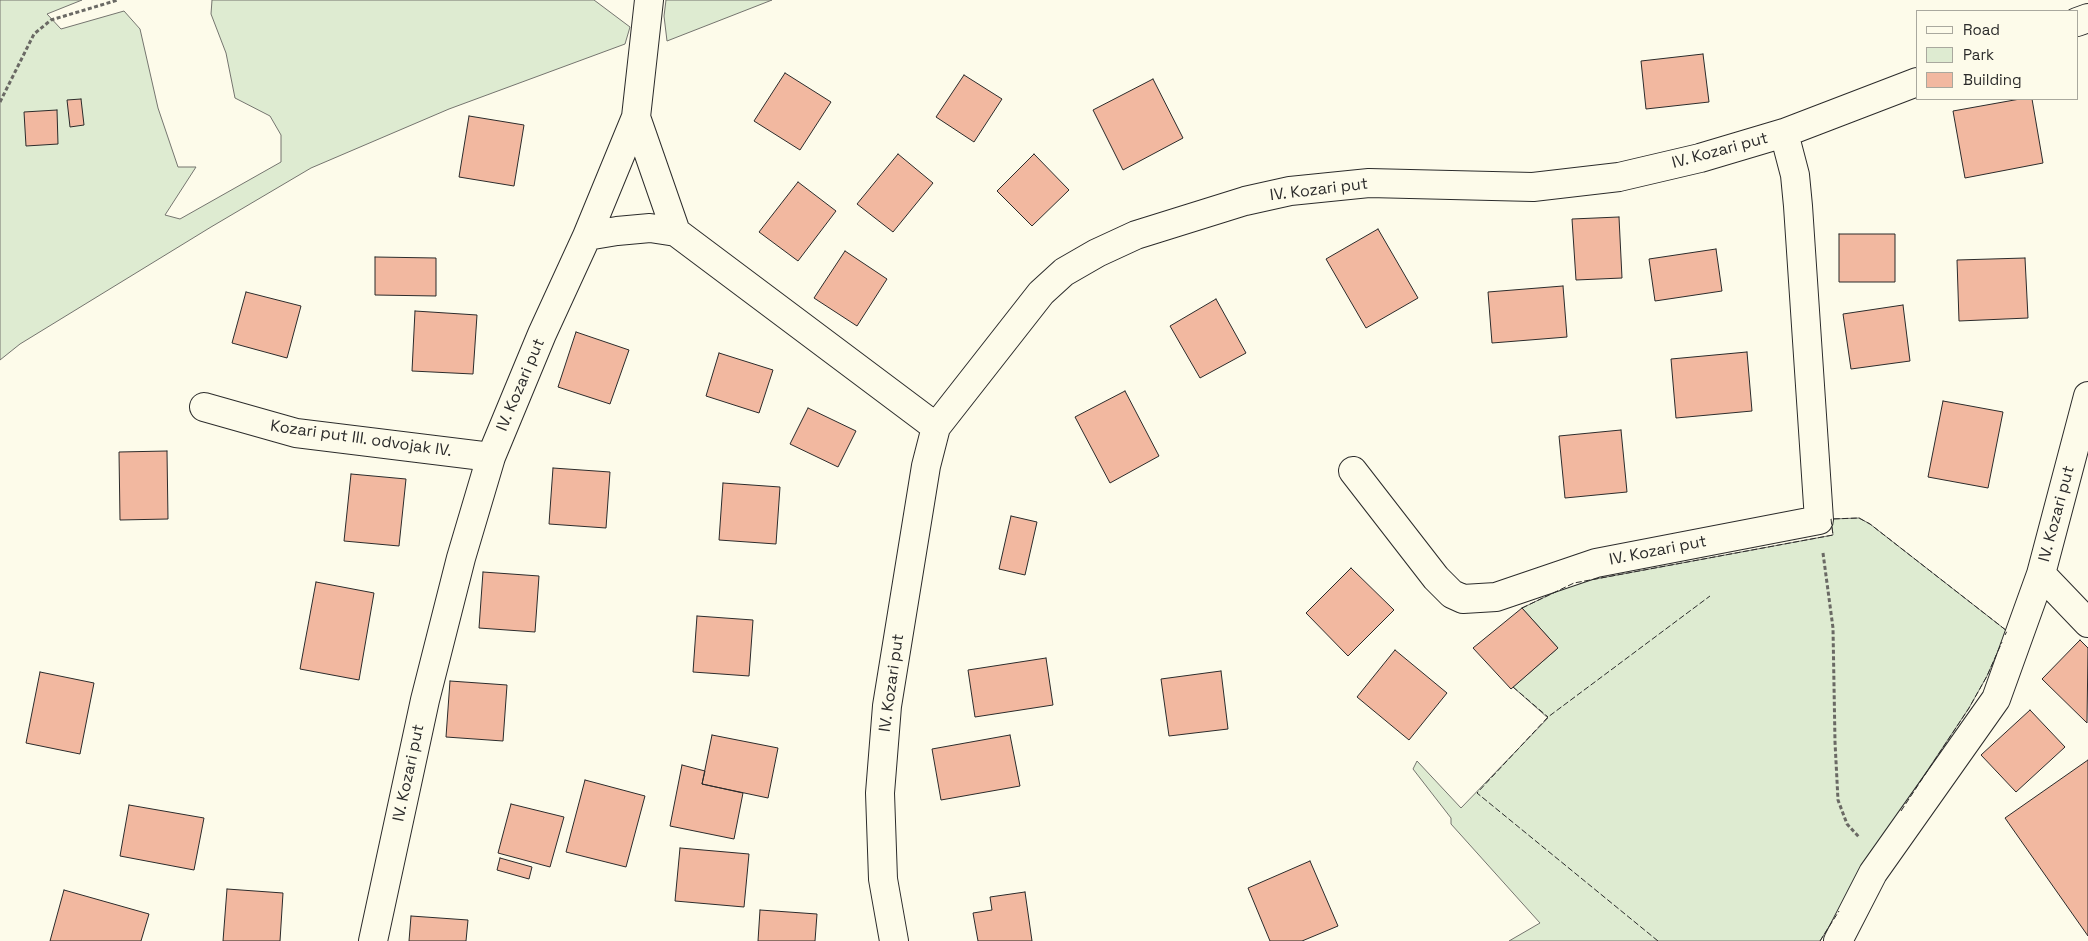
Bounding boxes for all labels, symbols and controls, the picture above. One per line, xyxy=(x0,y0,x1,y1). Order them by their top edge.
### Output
legend xyxy=(1916,10,2078,100)
text: Road xyxy=(1963,20,2000,39)
text: Park xyxy=(1963,45,1994,64)
text: Building xyxy=(1963,70,2022,89)
street label: IV. Kozari put xyxy=(1670,129,1770,173)
street label: IV. Kozari put xyxy=(1269,174,1369,206)
street label: IV. Kozari put xyxy=(493,336,549,434)
street label: Kozari put III. odvojak IV. xyxy=(269,417,453,461)
street label: IV. Kozari put xyxy=(2035,464,2079,564)
street label: IV. Kozari put xyxy=(1608,532,1708,570)
street label: IV. Kozari put xyxy=(876,633,908,733)
street label: IV. Kozari put xyxy=(389,723,429,823)

